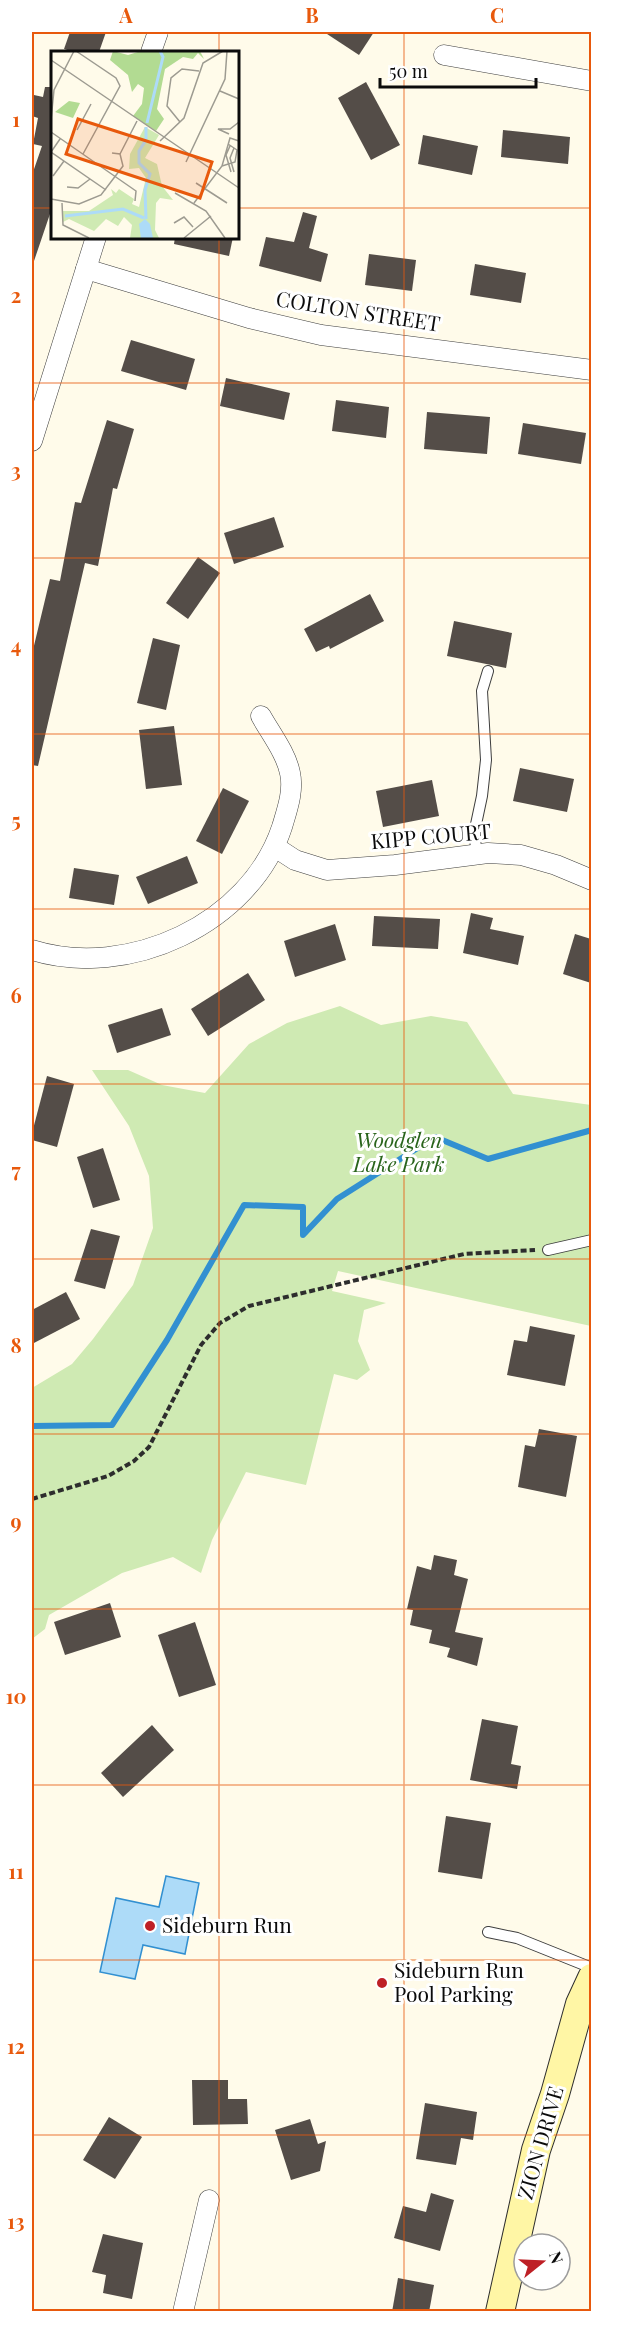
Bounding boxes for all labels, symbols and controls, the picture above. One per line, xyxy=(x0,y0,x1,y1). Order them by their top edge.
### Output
text: A xyxy=(118,1,133,28)
text: B xyxy=(305,1,319,28)
text: C xyxy=(490,1,504,28)
inset map xyxy=(51,51,238,238)
scale bar xyxy=(380,51,536,89)
text: 50 m xyxy=(389,59,428,83)
text: 1 xyxy=(12,105,20,132)
text: 2 xyxy=(11,281,21,308)
street label: COLTON STREET xyxy=(274,283,442,337)
text: 3 xyxy=(11,456,21,483)
text: 4 xyxy=(11,631,21,658)
text: 5 xyxy=(11,806,21,833)
street label: KIPP COURT xyxy=(369,816,492,854)
text: 6 xyxy=(10,981,22,1008)
park label: Woodglen Lake Park xyxy=(352,1125,445,1177)
text: 7 xyxy=(11,1156,21,1183)
text: 8 xyxy=(10,1331,22,1358)
text: 9 xyxy=(10,1507,22,1534)
text: 10 xyxy=(6,1682,26,1709)
text: 11 xyxy=(8,1857,24,1884)
place label: Sideburn Run xyxy=(162,1910,292,1938)
marker: Sideburn Run xyxy=(143,1919,157,1933)
place label: Sideburn Run Pool Parking xyxy=(394,1955,524,2007)
marker: Sideburn Run Pool Parking xyxy=(375,1976,389,1990)
text: 12 xyxy=(7,2032,25,2059)
street label: ZION DRIVE xyxy=(510,2083,569,2202)
text: 13 xyxy=(7,2207,25,2234)
north arrow xyxy=(512,2232,572,2292)
text: N xyxy=(545,2248,569,2266)

